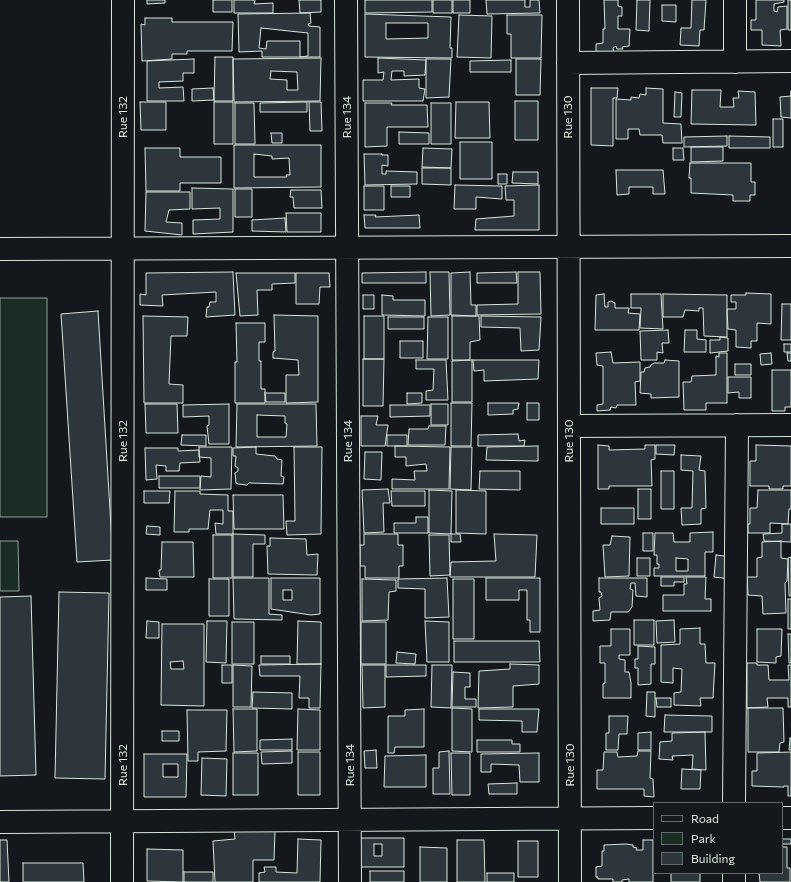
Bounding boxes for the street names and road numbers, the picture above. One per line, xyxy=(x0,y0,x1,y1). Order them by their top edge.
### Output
street label: Rue 130 xyxy=(561,95,575,139)
street label: Rue 132 xyxy=(116,96,130,138)
street label: Rue 134 xyxy=(340,96,354,138)
street label: Rue 130 xyxy=(562,419,576,463)
street label: Rue 132 xyxy=(116,420,130,462)
street label: Rue 134 xyxy=(341,420,355,462)
street label: Rue 130 xyxy=(563,743,577,787)
street label: Rue 132 xyxy=(116,744,130,786)
street label: Rue 134 xyxy=(343,744,357,786)

